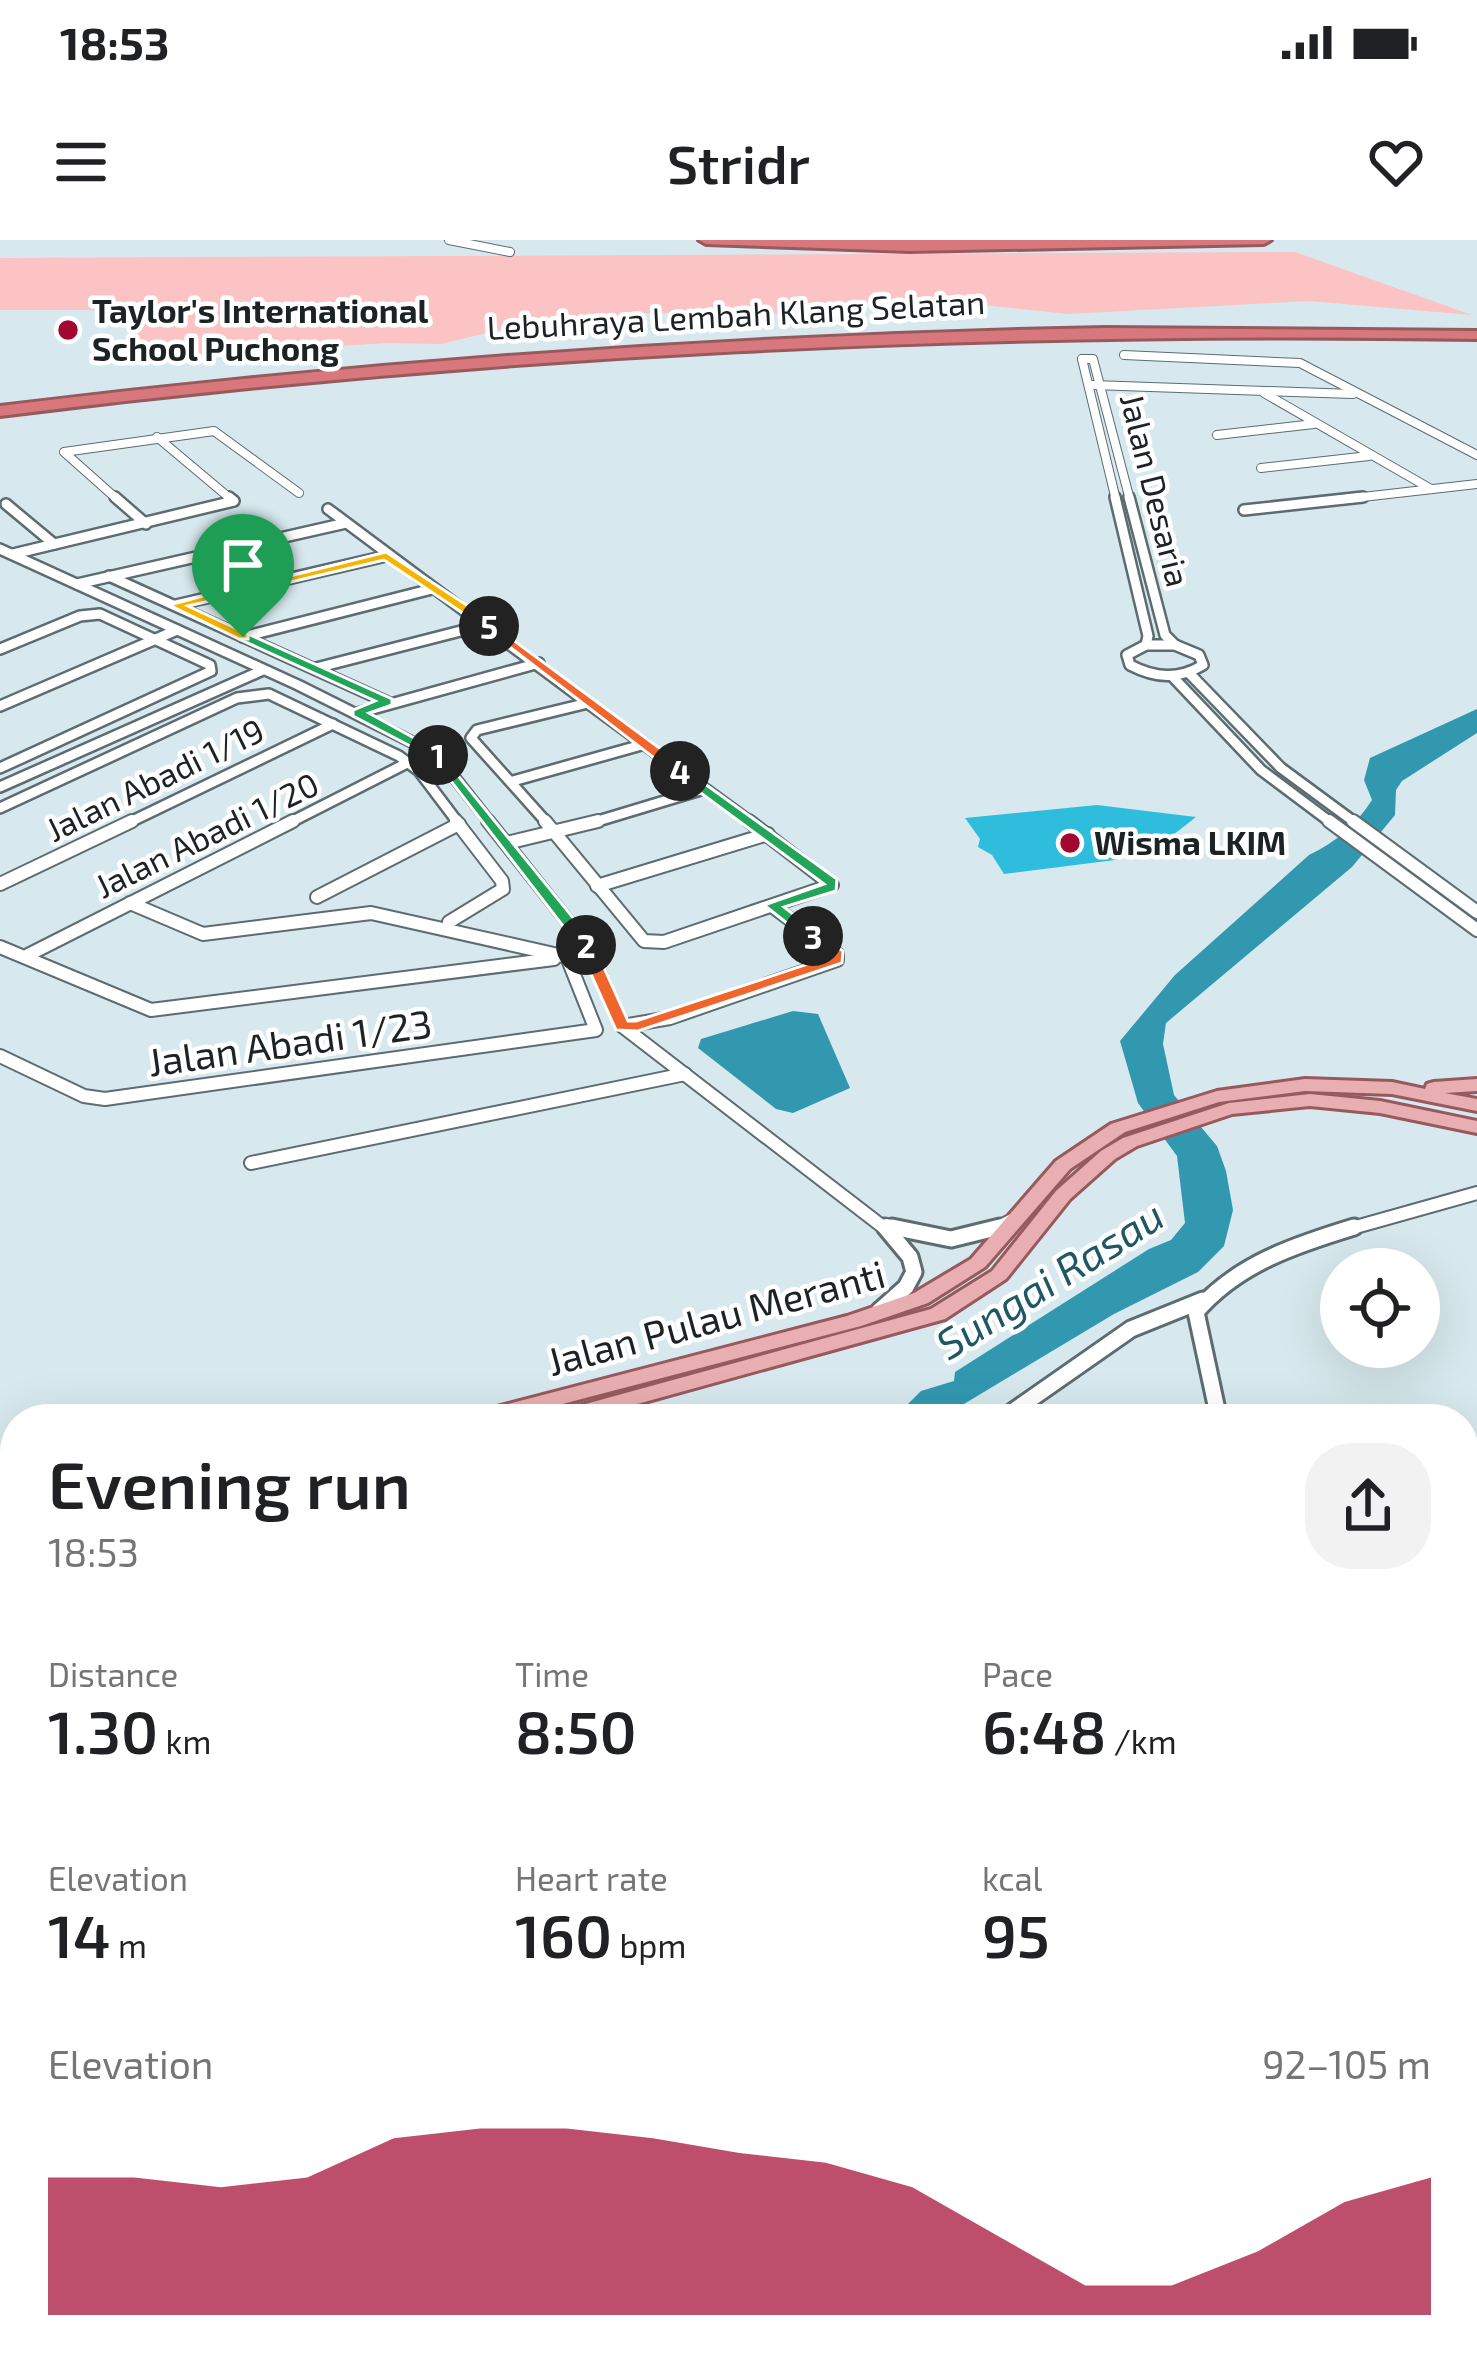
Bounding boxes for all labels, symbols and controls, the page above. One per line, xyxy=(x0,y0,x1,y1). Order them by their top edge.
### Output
text: 18:53 xyxy=(60,15,169,69)
icon: menu xyxy=(48,129,114,195)
icon: heart xyxy=(1363,129,1429,195)
text: Stridr xyxy=(667,130,810,195)
street label: Lebuhraya Lembah Klang Selatan xyxy=(486,281,986,347)
place label: Taylor's International School Puchong xyxy=(92,290,428,368)
marker: Taylor's International School Puchong xyxy=(55,317,81,343)
street label: Jalan Desaria xyxy=(1113,389,1199,591)
pin xyxy=(192,514,294,637)
icon: arrive xyxy=(210,532,276,598)
pin: 5 xyxy=(459,596,519,656)
text: 5 xyxy=(480,606,498,646)
street label: Jalan Abadi 1/19 xyxy=(39,709,270,849)
pin: 1 xyxy=(408,725,468,785)
text: 1 xyxy=(431,735,445,775)
pin: 4 xyxy=(650,741,710,801)
text: 4 xyxy=(669,751,691,791)
street label: Jalan Abadi 1/20 xyxy=(88,763,325,905)
place label: Wisma LKIM xyxy=(1094,822,1286,862)
marker: Wisma LKIM xyxy=(1057,830,1083,856)
pin: 3 xyxy=(783,906,843,966)
pin: 2 xyxy=(556,915,616,975)
text: 3 xyxy=(804,916,822,956)
text: 2 xyxy=(576,925,596,965)
street label: Jalan Abadi 1/23 xyxy=(145,998,435,1085)
water label: Sungai Rasau xyxy=(926,1189,1172,1369)
map controls xyxy=(1320,1248,1440,1368)
button: locate xyxy=(1320,1248,1440,1368)
street label: Jalan Pulau Meranti xyxy=(542,1249,890,1384)
text: Evening run xyxy=(48,1443,411,1522)
button: share xyxy=(1305,1443,1431,1569)
text: 18:53 xyxy=(48,1528,139,1575)
text: Distance xyxy=(48,1654,178,1694)
text: Time xyxy=(515,1654,589,1694)
text: Pace xyxy=(982,1654,1053,1694)
text: 1.30 xyxy=(48,1694,158,1766)
text: 8:50 xyxy=(515,1694,637,1766)
text: 6:48 xyxy=(982,1694,1106,1766)
text: km xyxy=(158,1721,211,1761)
text: /km xyxy=(1106,1721,1177,1761)
text: Elevation xyxy=(48,1858,188,1898)
text: Heart rate xyxy=(515,1858,668,1898)
text: kcal xyxy=(982,1858,1042,1898)
text: 14 xyxy=(48,1898,111,1970)
text: 160 xyxy=(515,1898,612,1970)
text: 95 xyxy=(982,1898,1050,1970)
text: m xyxy=(111,1925,147,1965)
text: bpm xyxy=(612,1925,686,1965)
text: Elevation xyxy=(48,2040,213,2087)
text: 92–105 m xyxy=(1262,2040,1431,2087)

